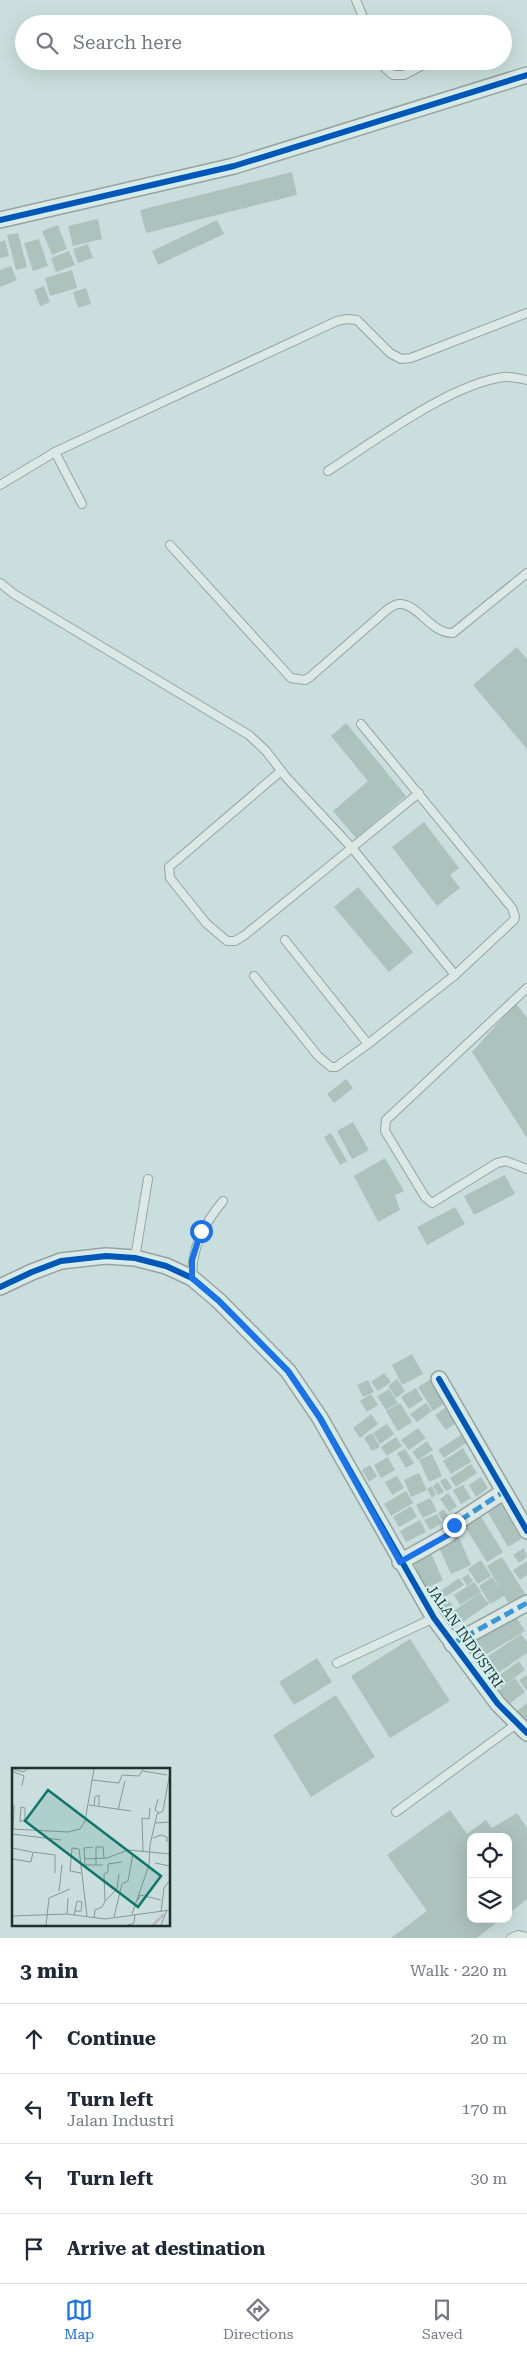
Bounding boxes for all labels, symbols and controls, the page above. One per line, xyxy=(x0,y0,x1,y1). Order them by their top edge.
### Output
search box xyxy=(15,15,512,70)
icon: search xyxy=(33,29,61,57)
text: Search here xyxy=(73,31,182,54)
route start xyxy=(190,1220,213,1243)
route end xyxy=(443,1514,466,1537)
street label: JALAN INDUSTRI xyxy=(424,1582,506,1690)
inset map xyxy=(12,1768,170,1926)
map controls xyxy=(467,1833,512,1923)
button: locate xyxy=(467,1833,512,1878)
button: layers xyxy=(467,1878,512,1923)
text: 3 min xyxy=(20,1959,78,1983)
text: Walk · 220 m xyxy=(410,1961,507,1980)
icon: ahead xyxy=(20,2025,48,2053)
text: Continue xyxy=(67,2027,156,2050)
text: 20 m xyxy=(470,2029,507,2048)
text: Turn left xyxy=(67,2088,153,2111)
icon: left xyxy=(20,2095,48,2123)
text: 170 m xyxy=(461,2099,507,2118)
text: Jalan Industri xyxy=(67,2111,174,2130)
icon: left xyxy=(20,2165,48,2193)
text: Turn left xyxy=(67,2167,153,2190)
text: 30 m xyxy=(470,2169,507,2188)
icon: arrive xyxy=(20,2235,48,2263)
text: Arrive at destination xyxy=(67,2237,265,2260)
tab: Map xyxy=(64,2296,94,2342)
tab: Directions xyxy=(223,2296,293,2342)
tab: Saved xyxy=(422,2296,463,2342)

